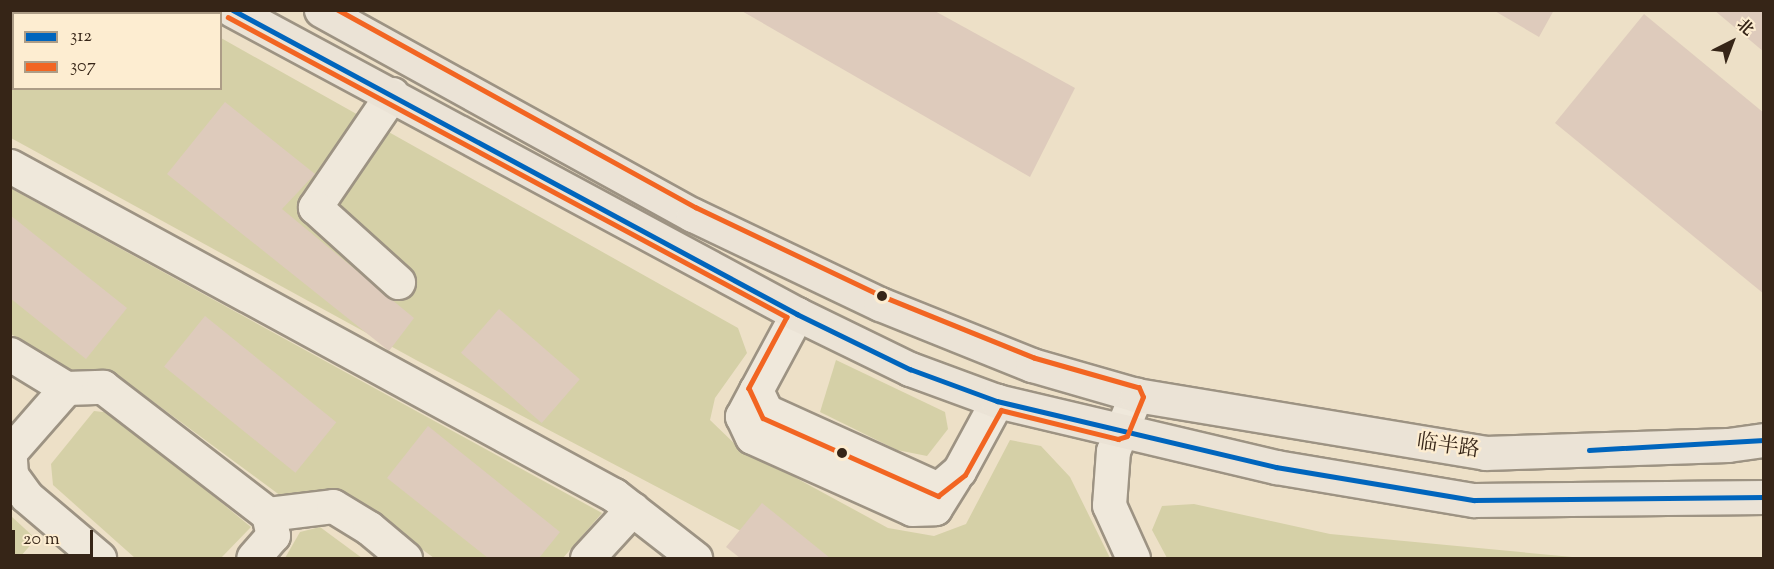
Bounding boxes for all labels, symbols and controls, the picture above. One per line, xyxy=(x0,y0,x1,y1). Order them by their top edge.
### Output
legend xyxy=(12,12,222,90)
north arrow xyxy=(1702,12,1762,72)
text: 北 xyxy=(1731,14,1758,42)
text: 312 xyxy=(70,24,92,50)
text: 307 xyxy=(70,54,96,80)
unlabelled marker xyxy=(876,290,888,302)
street label: 临半路 xyxy=(1415,430,1481,464)
unlabelled marker xyxy=(836,447,848,459)
scale bar xyxy=(15,518,96,556)
text: 20 m xyxy=(23,527,60,553)

